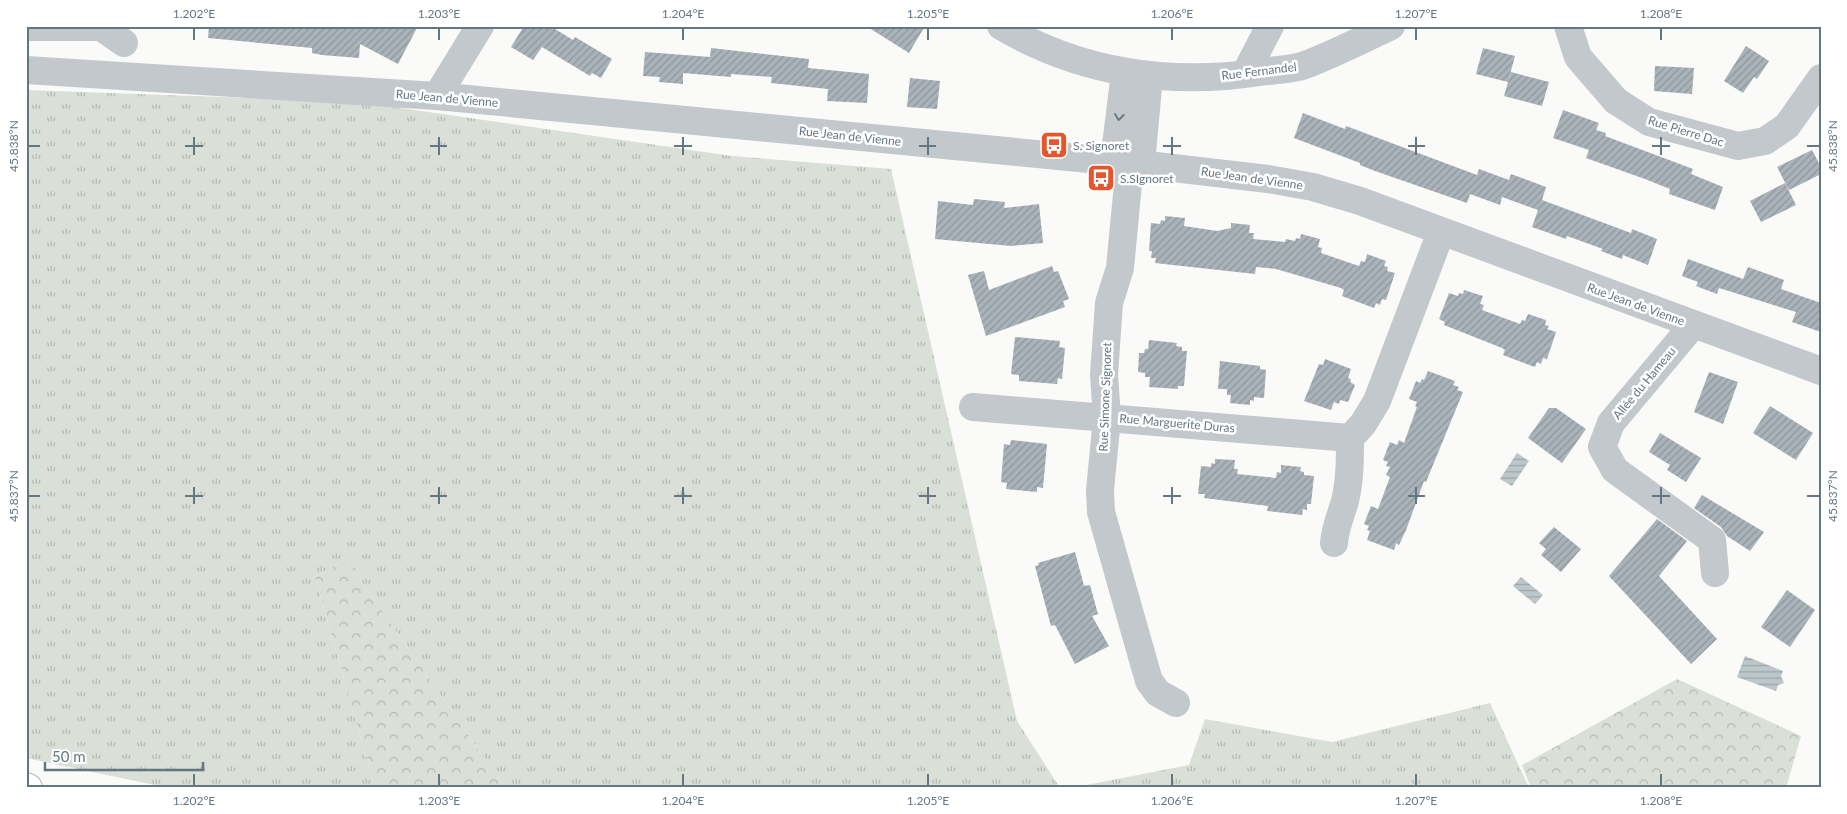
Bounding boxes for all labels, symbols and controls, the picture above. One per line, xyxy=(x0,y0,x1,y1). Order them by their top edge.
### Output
text: 1.202°E xyxy=(173,6,215,21)
text: 1.203°E xyxy=(418,6,460,21)
text: 1.204°E xyxy=(662,6,704,21)
text: 1.205°E xyxy=(907,6,949,21)
text: 1.206°E xyxy=(1151,6,1193,21)
text: 1.207°E xyxy=(1395,6,1437,21)
text: 1.208°E xyxy=(1640,6,1682,21)
street label: Rue Fernandel xyxy=(1221,59,1297,83)
street label: Rue Jean de Vienne xyxy=(395,86,499,110)
street label: Rue Pierre Dac xyxy=(1646,112,1726,150)
one-way arrow xyxy=(1114,113,1125,121)
text: 45.838°N xyxy=(6,120,21,172)
text: 45.838°N xyxy=(1825,120,1840,172)
street label: Rue Jean de Vienne xyxy=(798,123,902,149)
bus stop icon: S. Signoret xyxy=(1039,130,1069,160)
place label: S. Signoret xyxy=(1073,138,1130,153)
bus stop icon: S.SIgnoret xyxy=(1086,163,1116,193)
street label: Rue Jean de Vienne xyxy=(1200,163,1304,193)
place label: S.SIgnoret xyxy=(1120,171,1174,186)
street label: Rue Jean de Vienne xyxy=(1585,279,1687,329)
street label: Rue Simone Signoret xyxy=(1096,341,1114,452)
street label: Allée du Hameau xyxy=(1609,344,1679,422)
street label: Rue Marguerite Duras xyxy=(1119,410,1235,436)
text: 45.837°N xyxy=(6,470,21,522)
text: 45.837°N xyxy=(1825,470,1840,522)
scale bar xyxy=(45,739,202,771)
text: 50 m xyxy=(52,747,86,765)
text: 1.202°E xyxy=(173,793,215,808)
text: 1.203°E xyxy=(418,793,460,808)
text: 1.204°E xyxy=(662,793,704,808)
text: 1.205°E xyxy=(907,793,949,808)
text: 1.206°E xyxy=(1151,793,1193,808)
text: 1.207°E xyxy=(1395,793,1437,808)
text: 1.208°E xyxy=(1640,793,1682,808)

